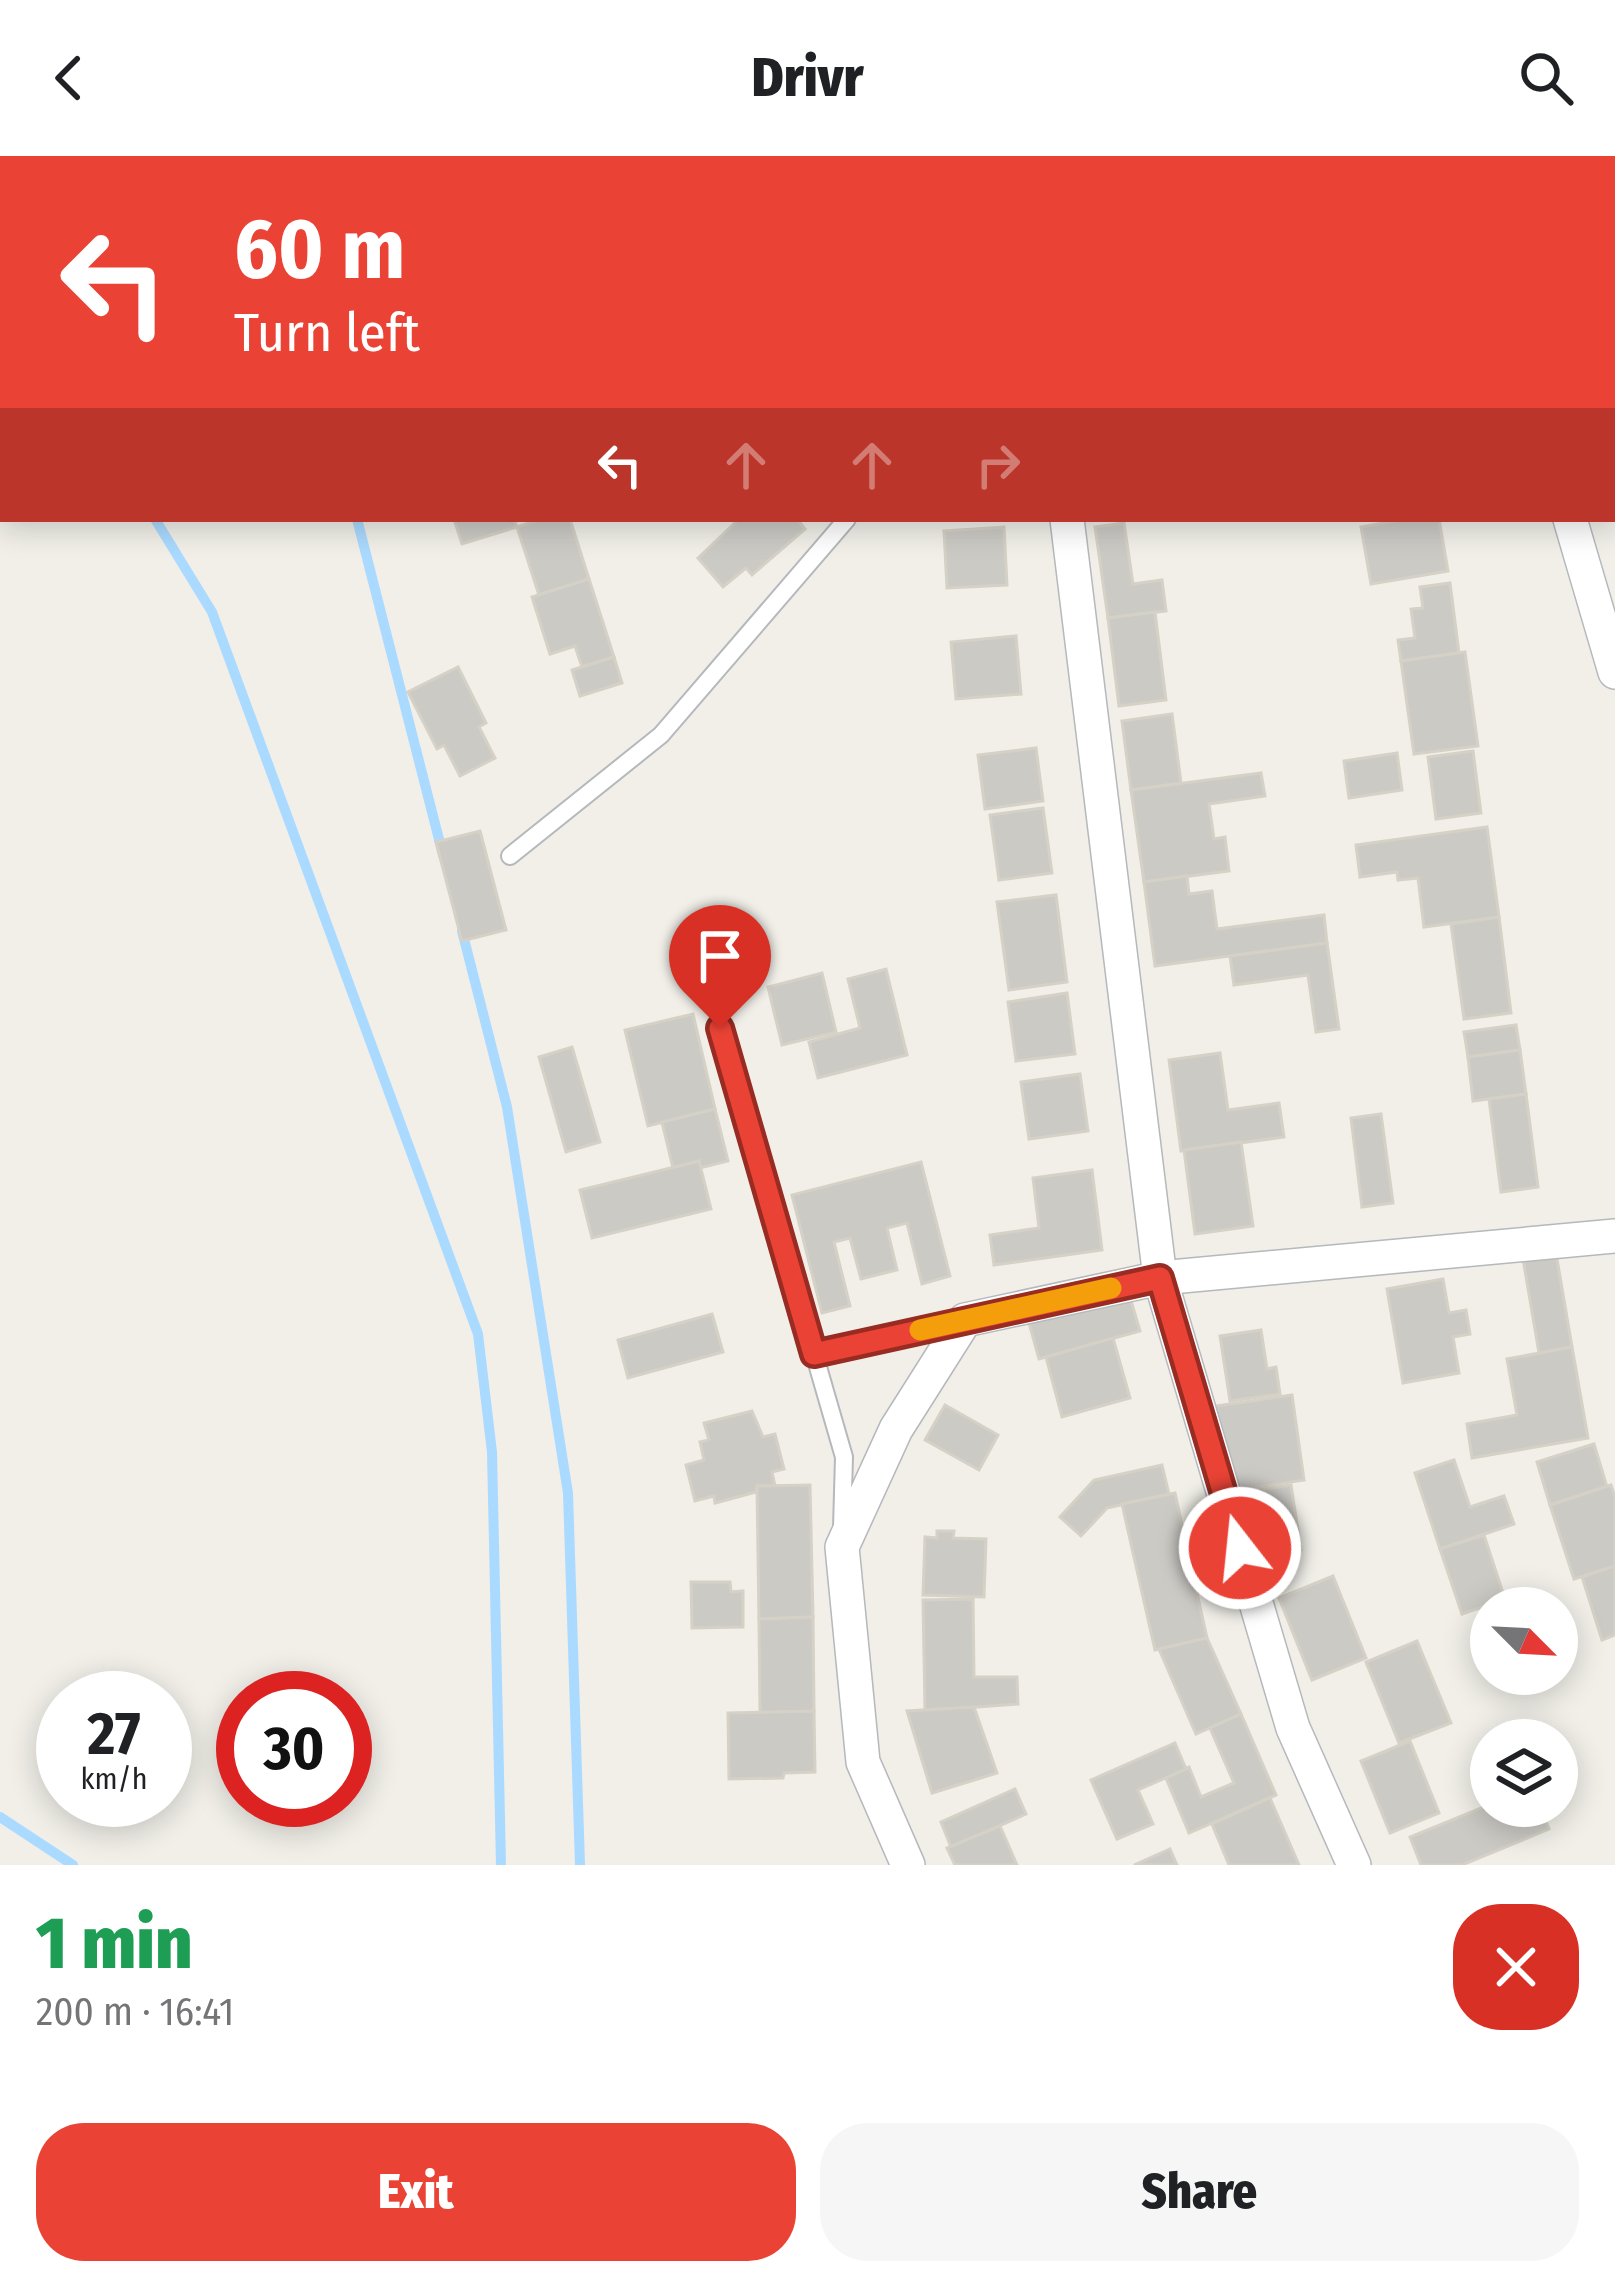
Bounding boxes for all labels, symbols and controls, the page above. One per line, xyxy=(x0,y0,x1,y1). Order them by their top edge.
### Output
icon: back xyxy=(36,45,102,111)
icon: search xyxy=(1513,45,1579,111)
text: Drivr xyxy=(752,46,864,110)
text: 60 m xyxy=(234,199,405,300)
icon: left xyxy=(36,204,192,360)
text: Turn left xyxy=(234,301,420,365)
icon: left xyxy=(587,432,653,498)
icon: ahead xyxy=(713,432,779,498)
icon: ahead xyxy=(839,432,905,498)
icon: right xyxy=(965,432,1031,498)
pin xyxy=(669,905,771,1028)
icon: arrive xyxy=(687,923,753,989)
position arrow xyxy=(1177,1485,1303,1611)
north arrow xyxy=(1470,1587,1578,1695)
map controls xyxy=(1470,1587,1578,1827)
speed limit sign: 30 xyxy=(216,1671,372,1827)
text: 27 xyxy=(87,1698,141,1770)
button: layers xyxy=(1470,1719,1578,1827)
text: km/h xyxy=(81,1761,147,1797)
text: 1 min xyxy=(36,1901,193,1987)
button: close xyxy=(1453,1904,1579,2030)
text: 200 m · 16:41 xyxy=(36,1989,234,2035)
button: Exit xyxy=(36,2123,796,2261)
button: Share xyxy=(820,2123,1579,2261)

